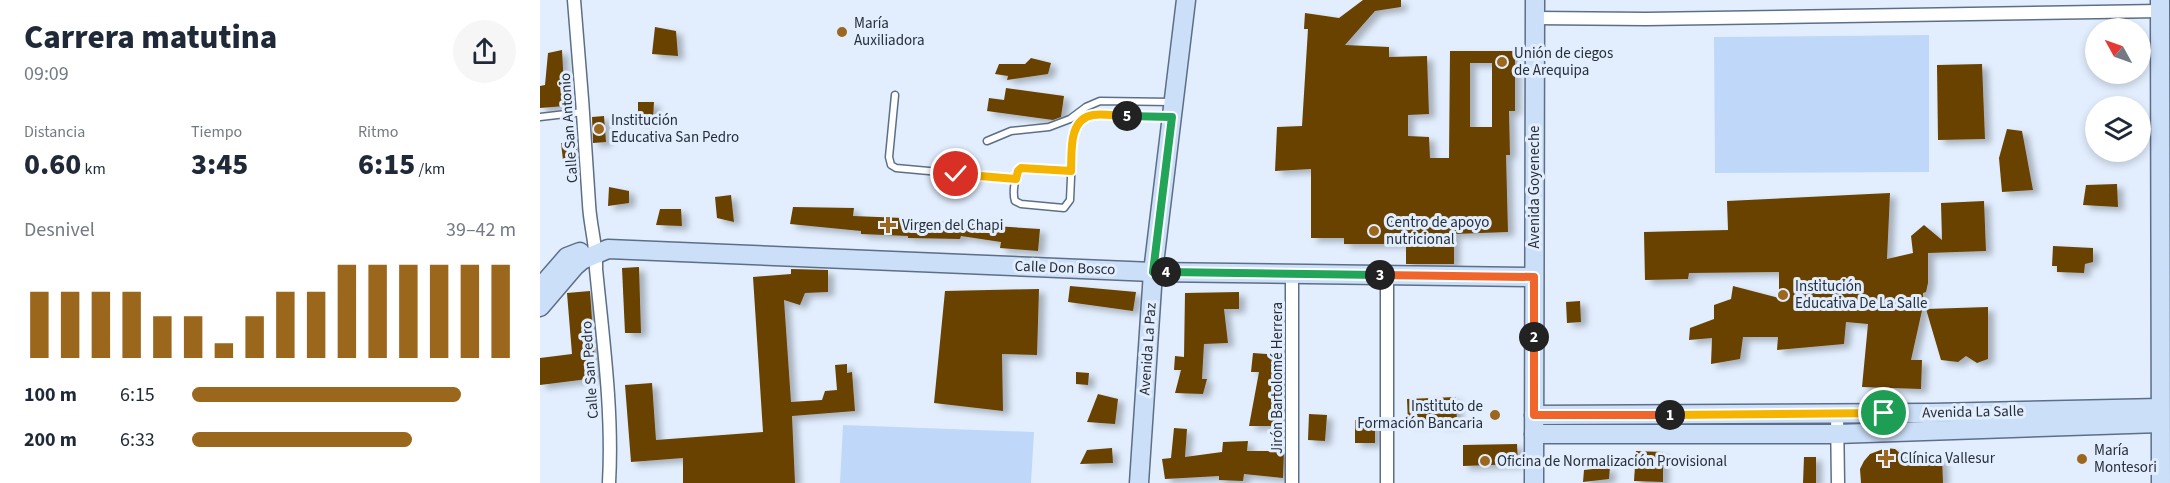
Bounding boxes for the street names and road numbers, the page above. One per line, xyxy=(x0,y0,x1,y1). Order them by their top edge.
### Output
street label: Calle San Antonio xyxy=(555,72,583,184)
street label: Avenida Goyeneche xyxy=(1524,125,1545,249)
street label: Calle Don Bosco xyxy=(1014,256,1116,280)
street label: Avenida La Paz xyxy=(1134,302,1162,396)
street label: Jirón Bartolomé Herrera xyxy=(1267,302,1288,454)
street label: Calle San Pedro xyxy=(576,320,604,420)
street label: Avenida La Salle xyxy=(1922,401,2024,423)

